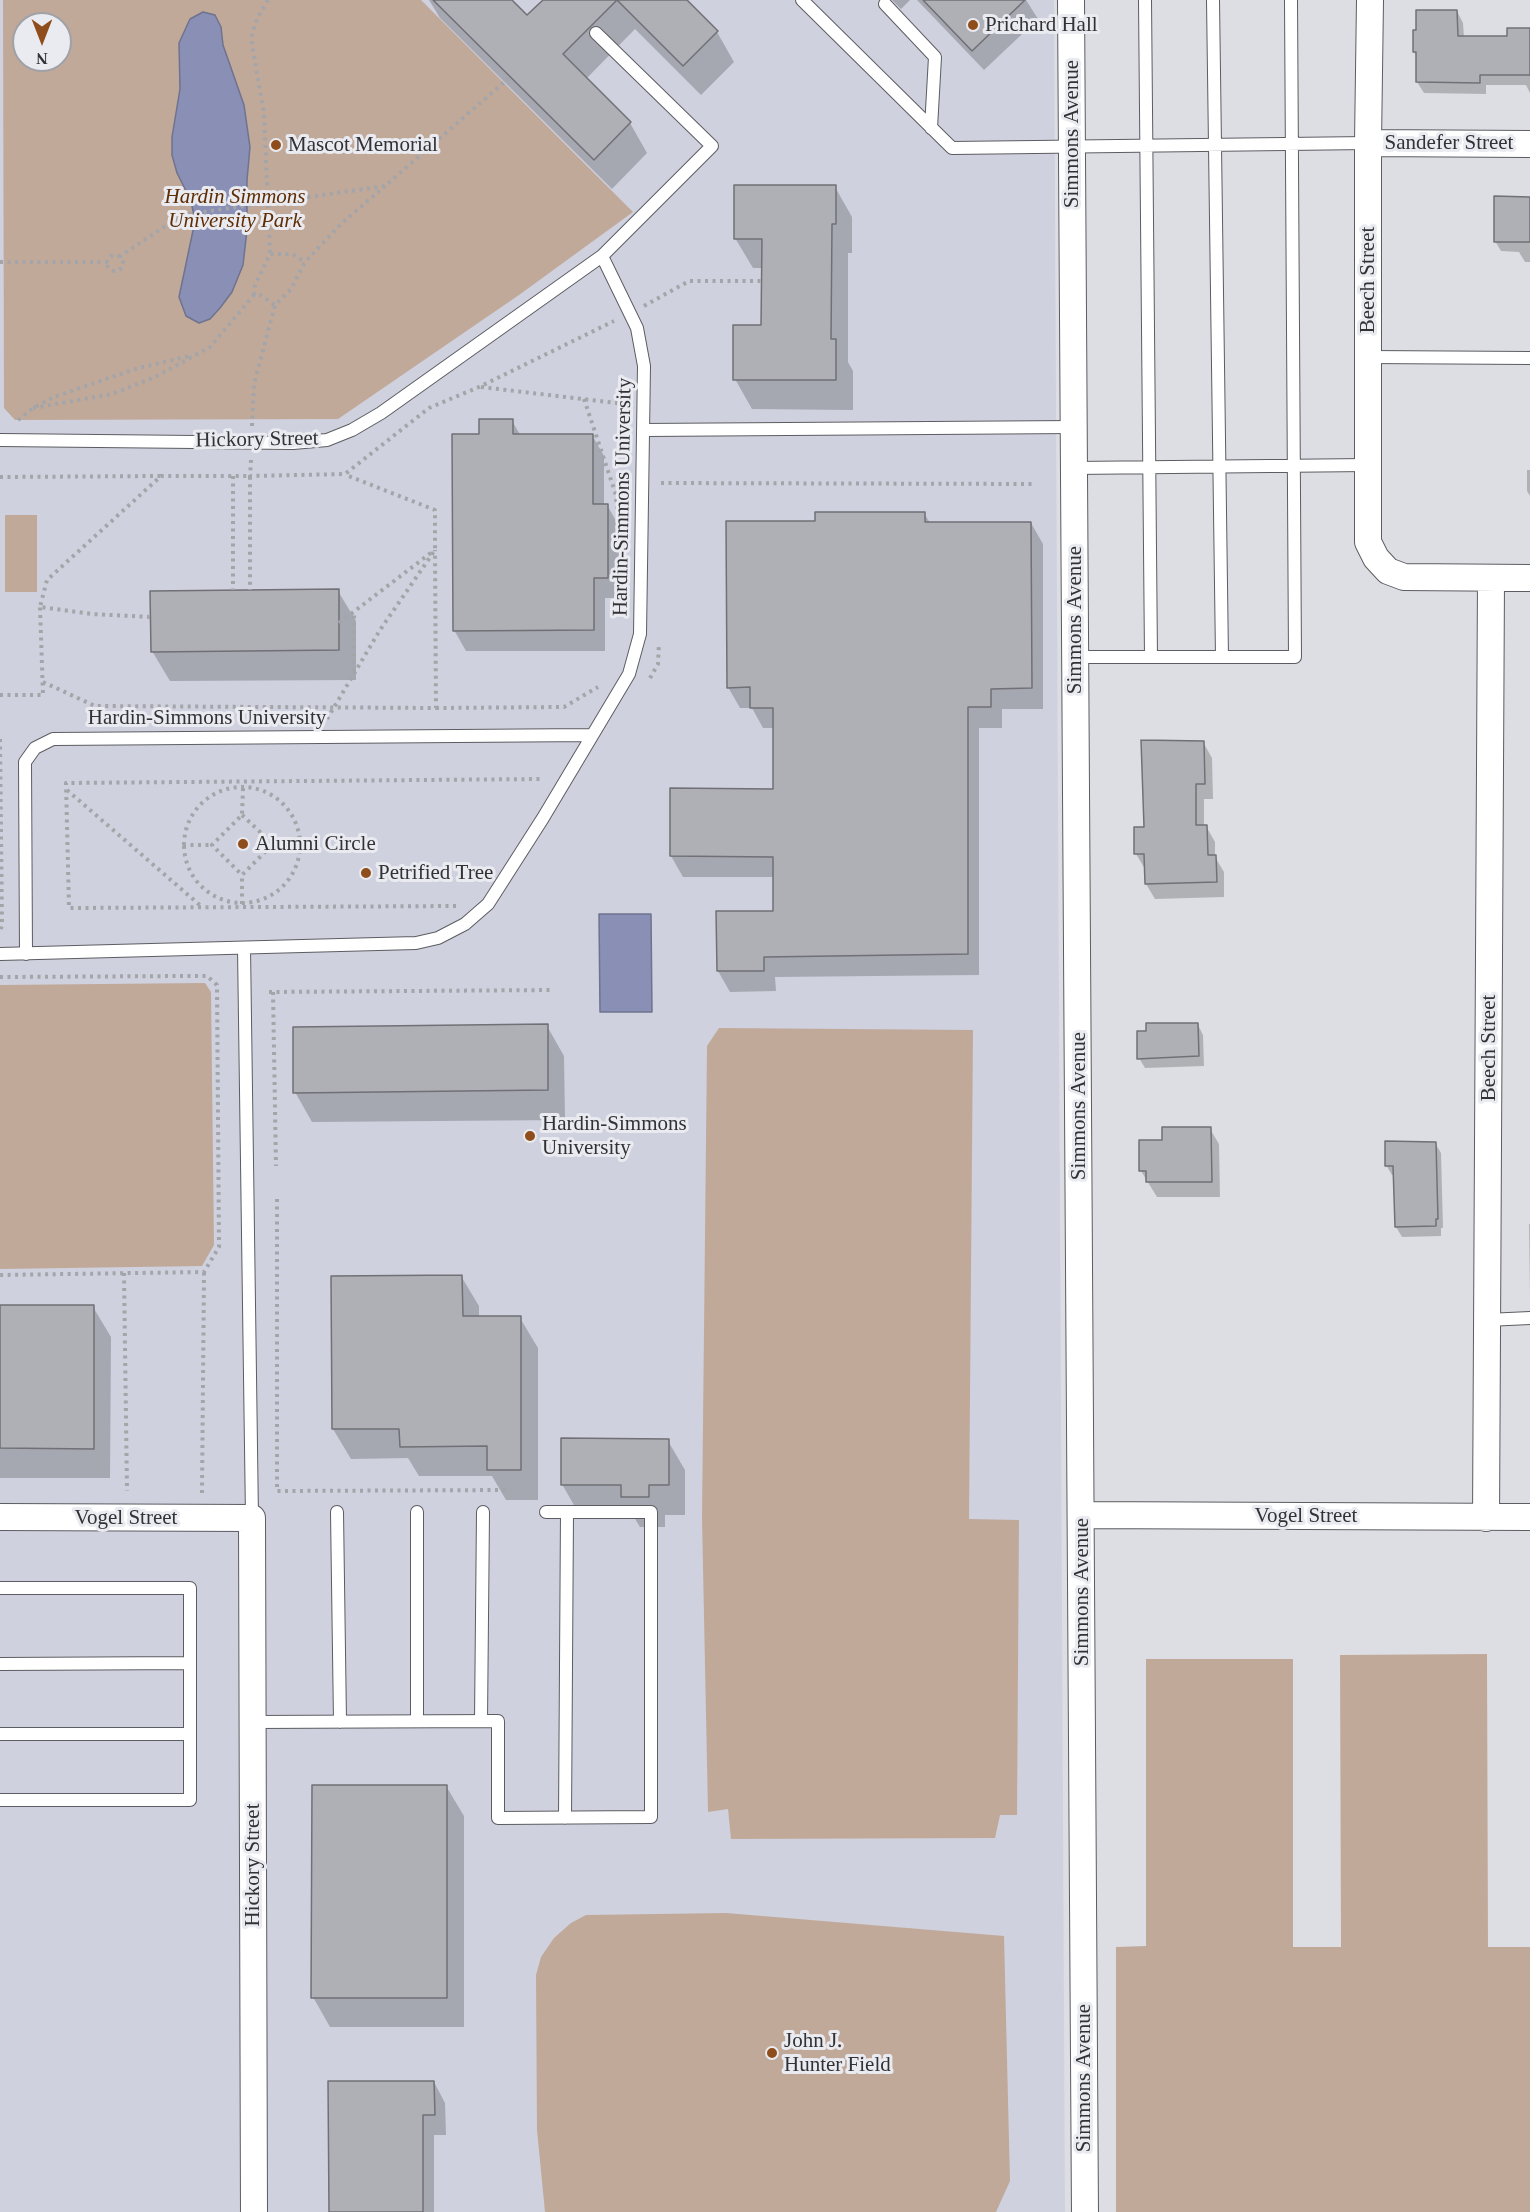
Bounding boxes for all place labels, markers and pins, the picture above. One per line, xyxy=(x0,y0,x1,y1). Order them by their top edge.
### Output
place label: Prichard Hall xyxy=(985,12,1098,38)
marker: Prichard Hall xyxy=(966,18,980,32)
place label: Mascot Memorial xyxy=(288,132,438,158)
marker: Mascot Memorial xyxy=(269,138,283,152)
place label: Alumni Circle xyxy=(255,831,376,857)
marker: Alumni Circle xyxy=(236,837,250,851)
place label: Petrified Tree xyxy=(378,860,493,886)
marker: Petrified Tree xyxy=(359,866,373,880)
place label: Hardin-Simmons University xyxy=(542,1111,687,1161)
marker: Hardin-Simmons University xyxy=(523,1129,537,1143)
place label: John J. Hunter Field xyxy=(784,2028,891,2078)
marker: John J. Hunter Field xyxy=(765,2046,779,2060)

